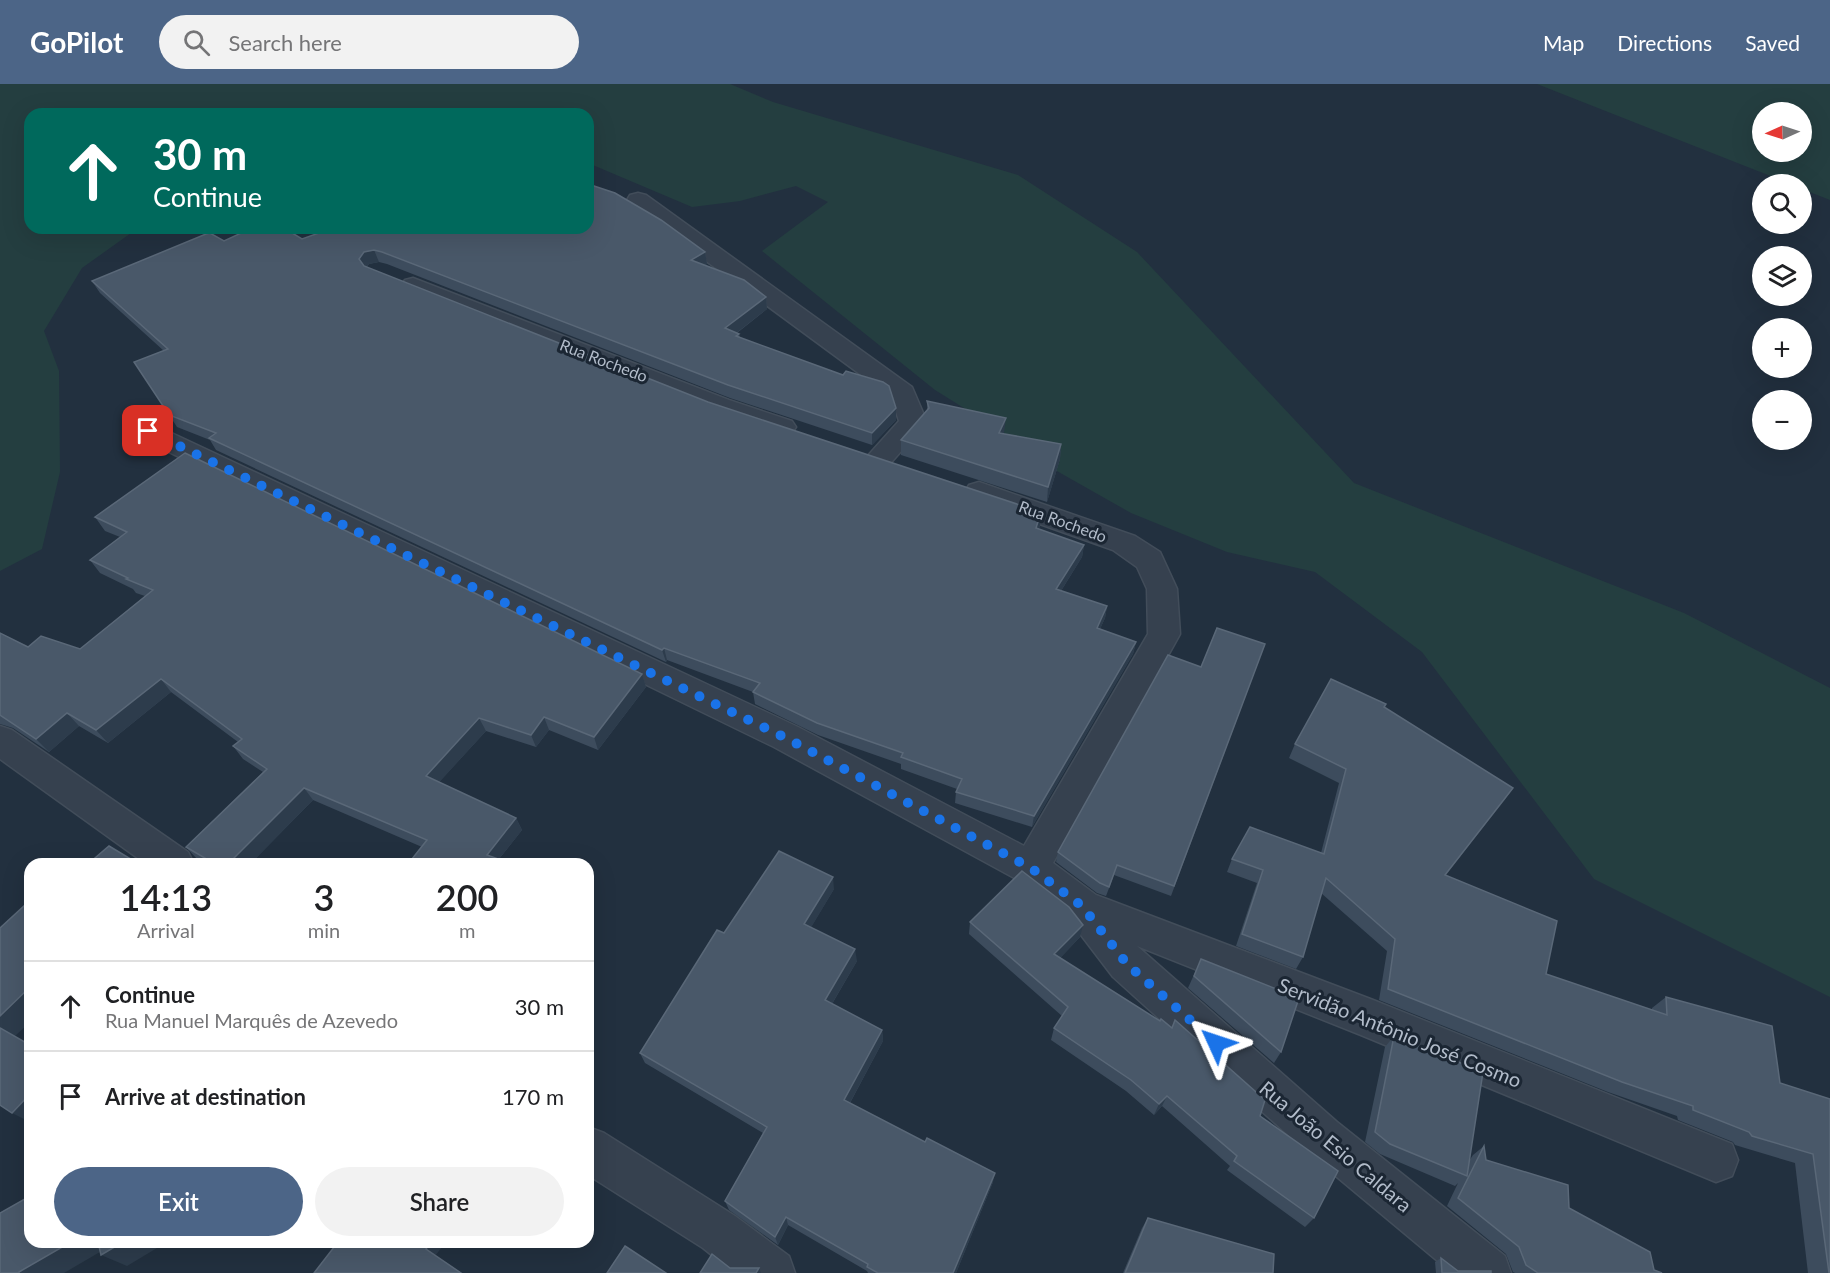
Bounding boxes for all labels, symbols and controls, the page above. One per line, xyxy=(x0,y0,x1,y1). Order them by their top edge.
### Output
search box xyxy=(159,15,579,69)
text: GoPilot xyxy=(30,25,123,59)
icon: search xyxy=(180,26,213,59)
text: Search here xyxy=(228,29,342,56)
text: Map xyxy=(1543,30,1584,55)
text: Directions xyxy=(1617,30,1712,55)
text: Saved xyxy=(1745,30,1800,55)
north arrow xyxy=(1752,102,1812,162)
map controls xyxy=(1752,102,1812,450)
text: 30 m xyxy=(153,129,247,179)
icon: ahead xyxy=(54,132,132,210)
button: search xyxy=(1752,174,1812,234)
text: Continue xyxy=(153,180,262,213)
button: layers xyxy=(1752,246,1812,306)
button: + xyxy=(1752,318,1812,378)
street label: Rua Rochedo xyxy=(558,335,650,385)
button: − xyxy=(1752,390,1812,450)
pin xyxy=(122,405,173,456)
icon: arrive xyxy=(131,414,164,447)
street label: Rua Rochedo xyxy=(1016,496,1110,546)
text: 14:13 xyxy=(120,875,212,919)
text: 3 xyxy=(314,875,334,919)
text: 200 xyxy=(436,875,498,919)
text: Arrival xyxy=(137,918,195,942)
text: min xyxy=(308,918,340,942)
text: m xyxy=(459,918,475,942)
street label: Servidão Antônio José Cosmo xyxy=(1275,972,1525,1092)
text: Continue xyxy=(105,981,195,1008)
icon: ahead xyxy=(54,990,87,1023)
text: 30 m xyxy=(515,993,564,1020)
text: Rua Manuel Marquês de Azevedo xyxy=(105,1008,398,1032)
position arrow xyxy=(1184,1011,1248,1075)
street label: Rua João Esio Caldara xyxy=(1255,1075,1417,1217)
icon: arrive xyxy=(54,1080,87,1113)
text: Arrive at destination xyxy=(105,1083,306,1110)
text: 170 m xyxy=(502,1083,564,1110)
button: Exit xyxy=(54,1167,303,1236)
button: Share xyxy=(315,1167,564,1236)

